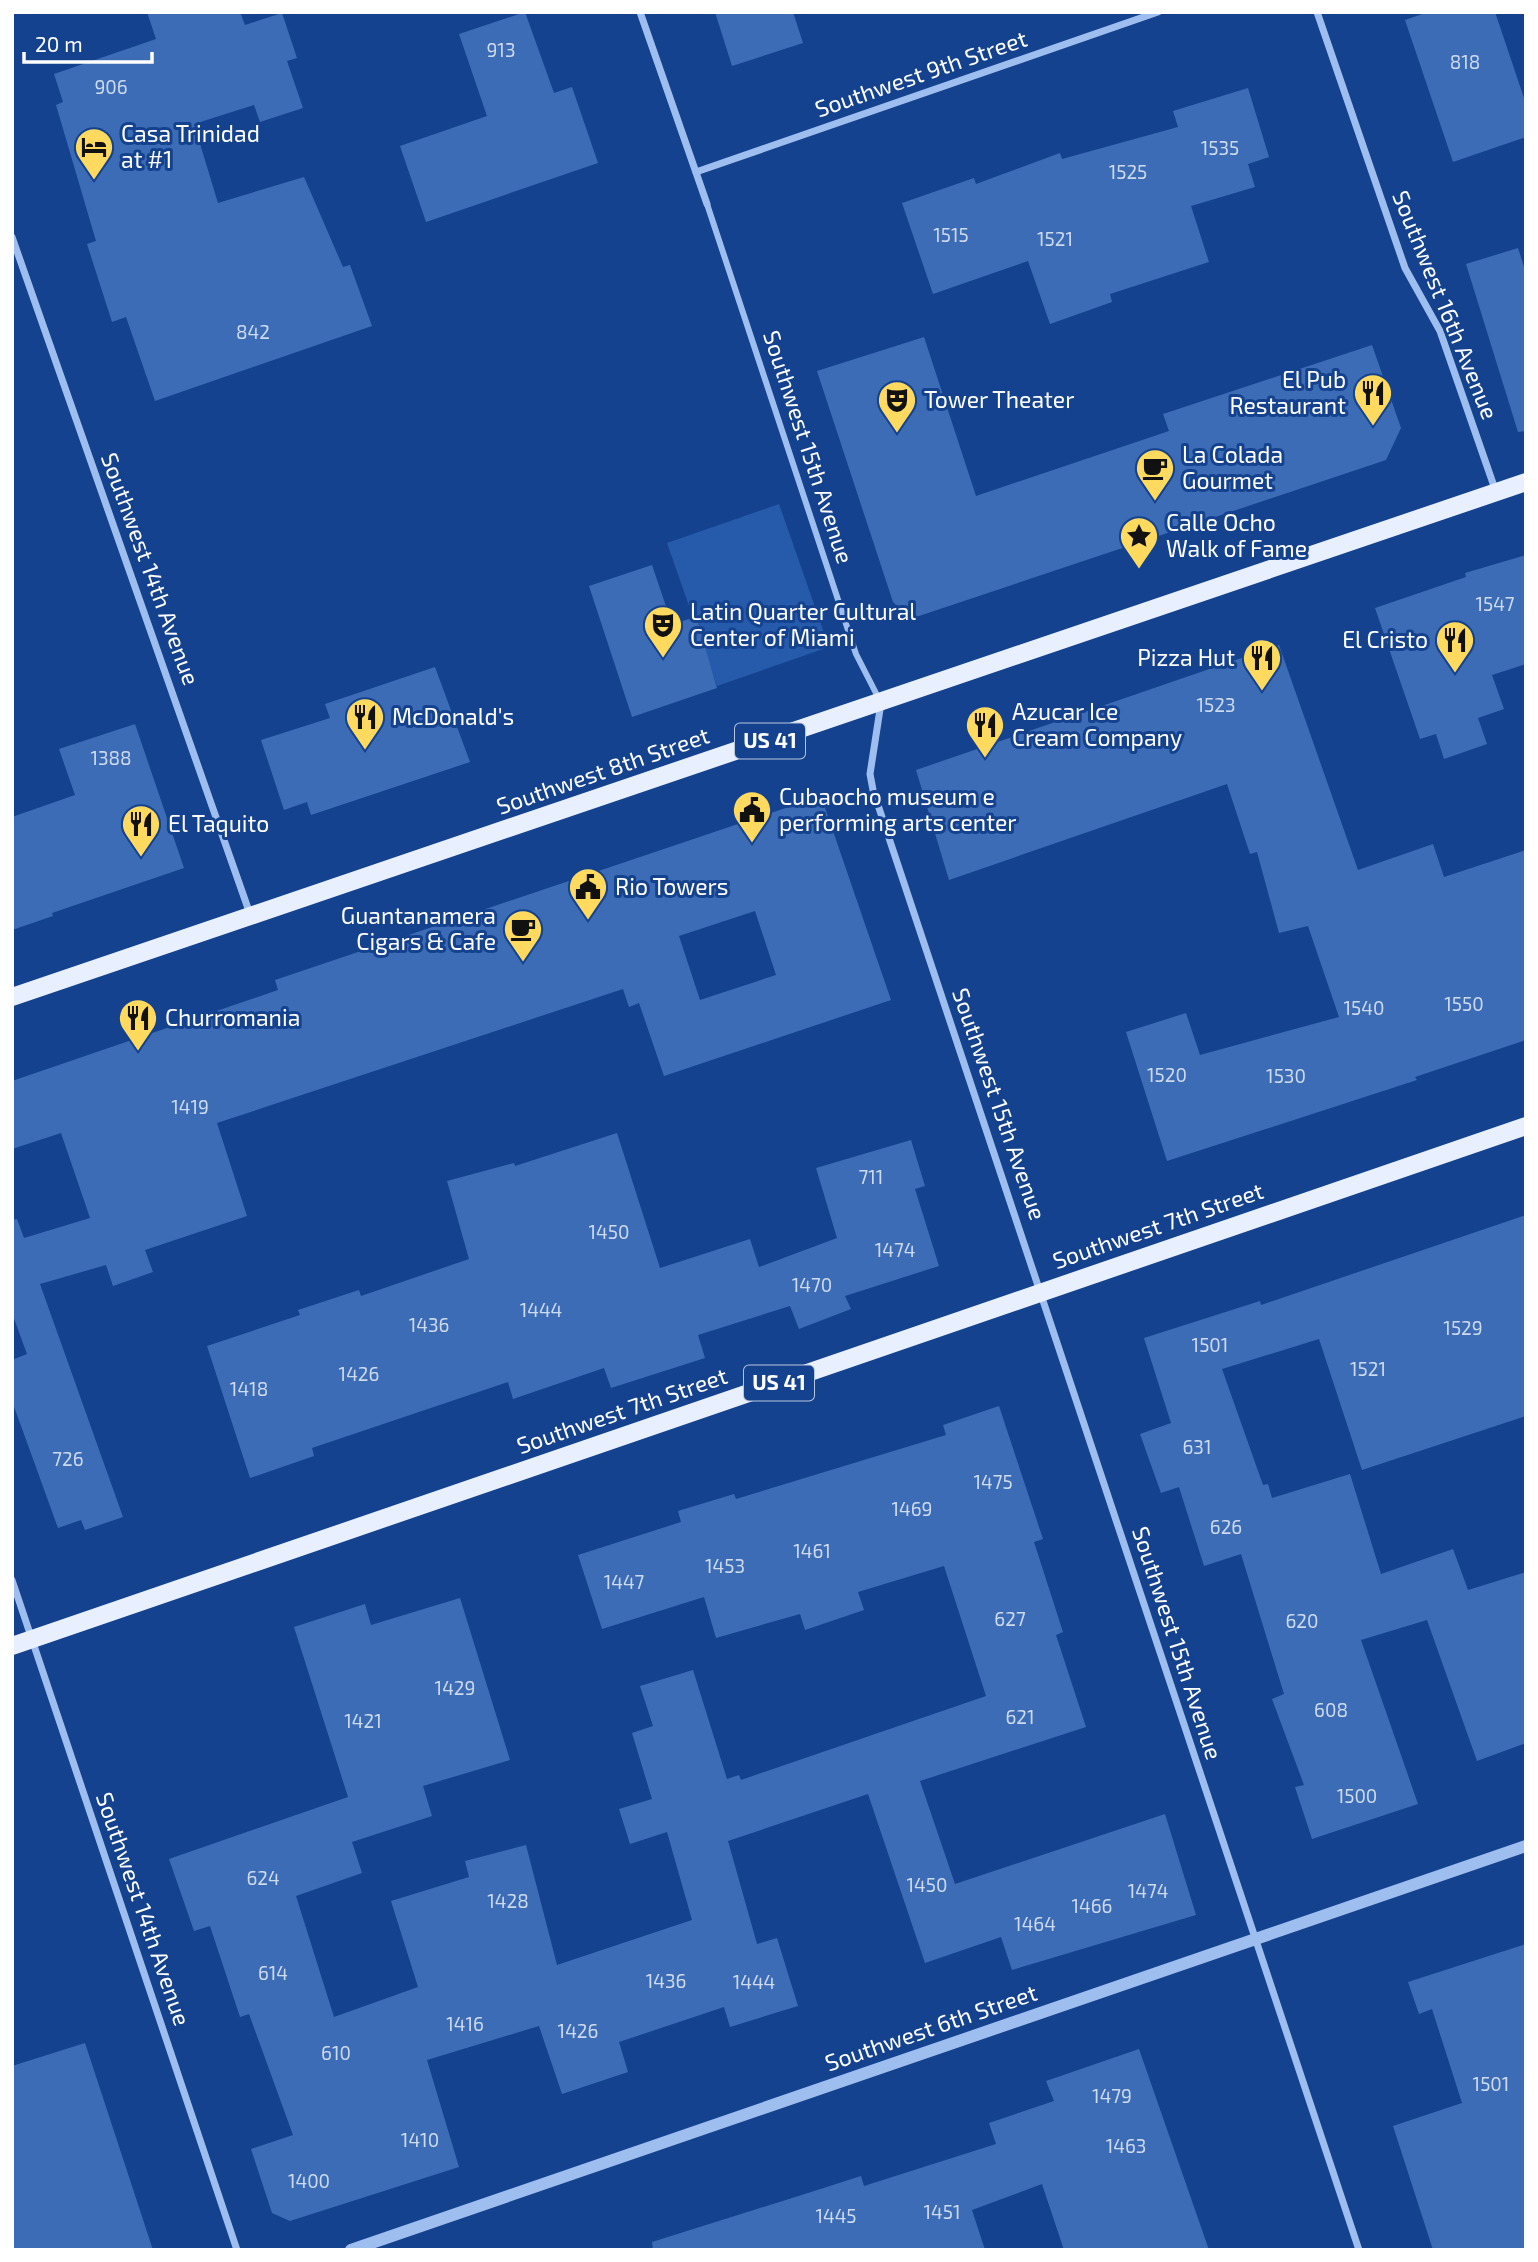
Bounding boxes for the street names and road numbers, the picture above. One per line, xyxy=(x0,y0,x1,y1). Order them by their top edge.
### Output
street label: Southwest 9th Street xyxy=(811,24,1031,122)
street label: Southwest 16th Avenue xyxy=(1387,186,1505,423)
street label: Southwest 15th Avenue xyxy=(758,327,860,567)
street label: Southwest 14th Avenue xyxy=(96,449,206,689)
street label: Southwest 8th Street xyxy=(493,720,713,820)
road number: US 41 xyxy=(735,724,805,758)
street label: Southwest 15th Avenue xyxy=(947,984,1053,1223)
street label: Southwest 7th Street xyxy=(1049,1176,1267,1274)
street label: Southwest 7th Street xyxy=(513,1361,731,1459)
road number: US 41 xyxy=(744,1366,814,1400)
street label: Southwest 15th Avenue xyxy=(1127,1523,1229,1763)
street label: Southwest 14th Avenue xyxy=(91,1788,197,2029)
street label: Southwest 6th Street xyxy=(821,1978,1041,2076)

